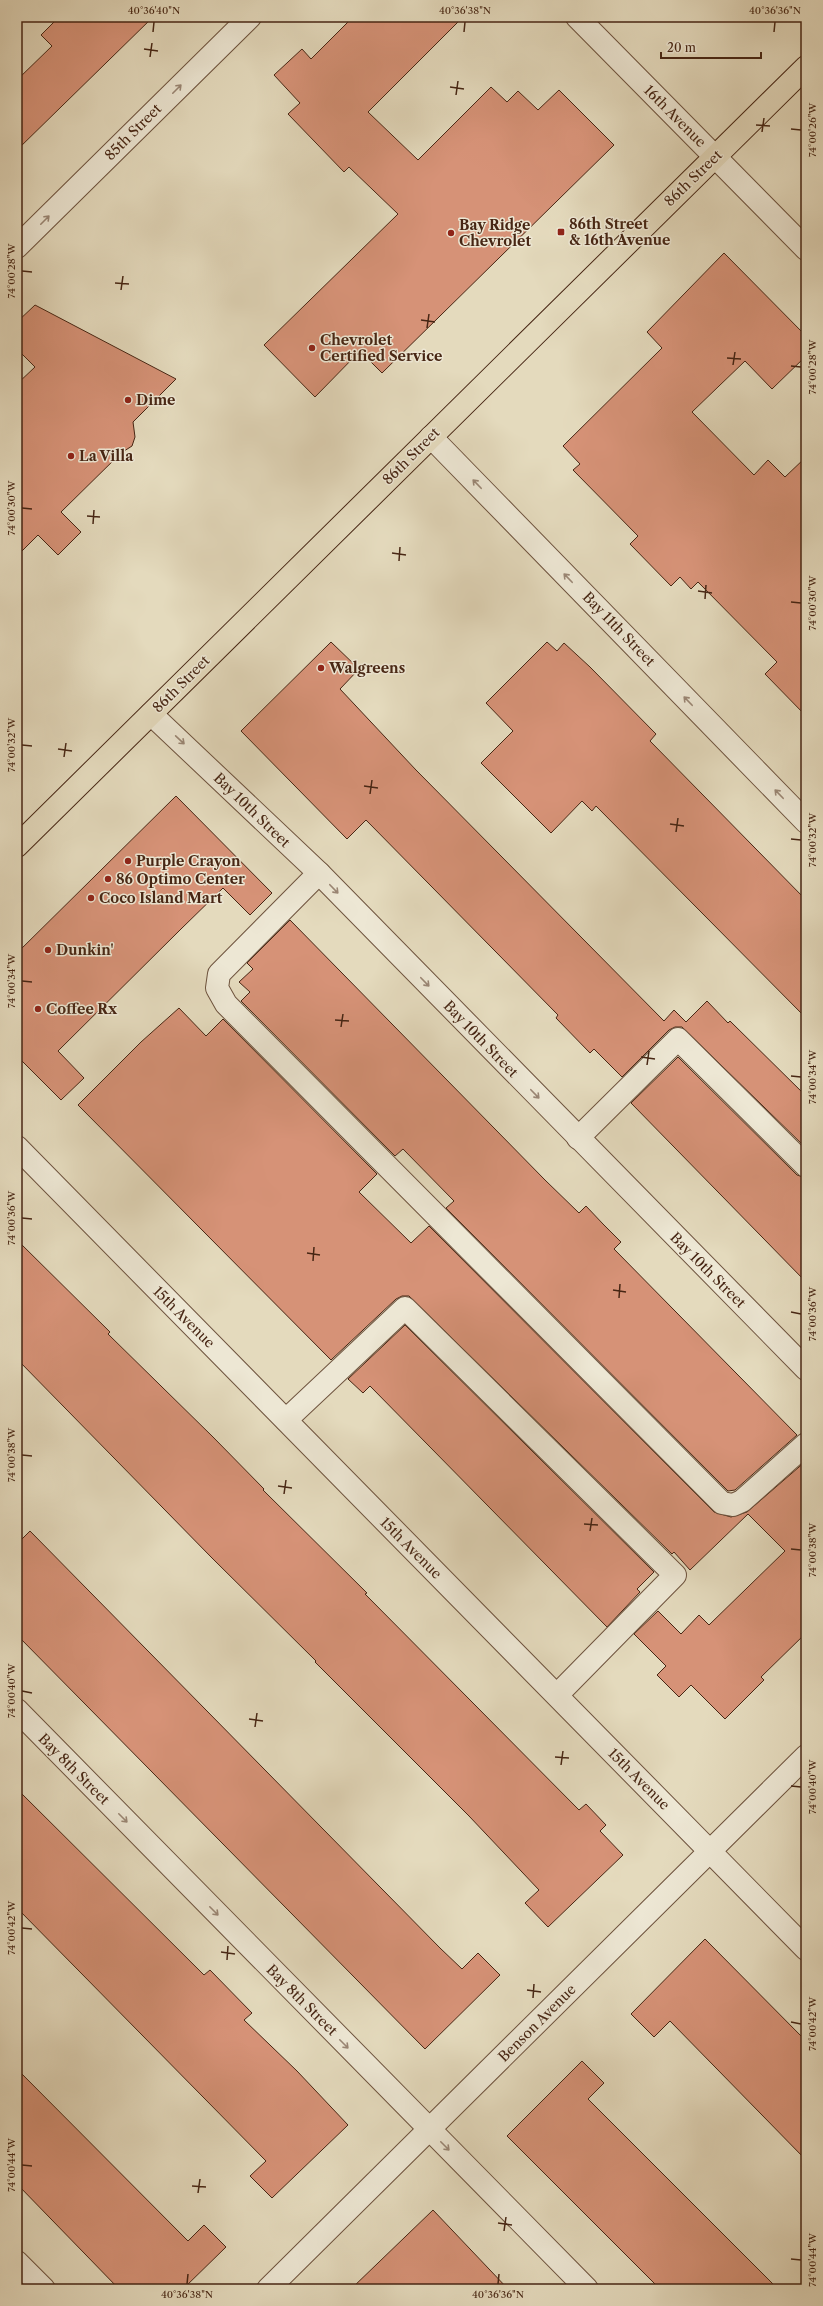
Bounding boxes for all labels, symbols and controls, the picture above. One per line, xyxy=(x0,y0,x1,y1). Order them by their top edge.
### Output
text: 40°36'40"N xyxy=(128,4,180,17)
text: 40°36'38"N xyxy=(439,4,491,17)
text: 40°36'36"N xyxy=(749,4,801,17)
scale bar xyxy=(661,34,761,60)
text: 20 m xyxy=(667,40,696,55)
street label: 16th Avenue xyxy=(640,81,710,151)
one-way arrow xyxy=(172,84,182,94)
street label: 85th Street xyxy=(101,100,165,164)
text: 74°00'26"W xyxy=(806,102,819,157)
street label: 86th Street xyxy=(660,146,726,210)
one-way arrow xyxy=(40,215,50,225)
place label: 86th Street & 16th Avenue xyxy=(569,215,670,249)
place label: Bay Ridge Chevrolet xyxy=(459,216,531,250)
marker: 86th Street & 16th Avenue xyxy=(556,227,566,237)
marker: Bay Ridge Chevrolet xyxy=(446,228,456,238)
text: 74°00'28"W xyxy=(5,243,18,298)
place label: Chevrolet Certified Service xyxy=(320,331,442,365)
text: 74°00'28"W xyxy=(806,339,819,394)
marker: Chevrolet Certified Service xyxy=(307,343,317,353)
place label: Dime xyxy=(136,391,175,409)
marker: Dime xyxy=(123,395,133,405)
street label: 86th Street xyxy=(379,424,443,488)
place label: La Villa xyxy=(79,447,134,465)
marker: La Villa xyxy=(66,451,76,461)
text: 74°00'30"W xyxy=(5,479,18,535)
one-way arrow xyxy=(472,479,482,489)
one-way arrow xyxy=(563,573,573,583)
text: 74°00'30"W xyxy=(806,574,819,630)
street label: Bay 11th Street xyxy=(579,588,659,670)
street label: 86th Street xyxy=(149,652,213,716)
place label: Walgreens xyxy=(328,659,405,677)
marker: Walgreens xyxy=(316,663,326,673)
one-way arrow xyxy=(683,696,693,706)
text: 74°00'32"W xyxy=(5,717,18,772)
one-way arrow xyxy=(174,736,185,745)
street label: Bay 10th Street xyxy=(210,769,294,851)
one-way arrow xyxy=(774,789,784,799)
text: 74°00'32"W xyxy=(806,812,819,867)
place label: Purple Crayon xyxy=(136,852,241,870)
marker: Purple Crayon xyxy=(123,856,133,866)
place label: 86 Optimo Center xyxy=(116,870,245,888)
marker: 86 Optimo Center xyxy=(103,874,113,884)
one-way arrow xyxy=(329,884,339,894)
place label: Coco Island Mart xyxy=(99,889,223,907)
marker: Coco Island Mart xyxy=(86,893,96,903)
place label: Dunkin' xyxy=(56,941,114,959)
marker: Dunkin' xyxy=(43,945,53,955)
text: 74°00'34"W xyxy=(5,953,18,1008)
one-way arrow xyxy=(420,977,430,987)
street label: Bay 10th Street xyxy=(440,997,522,1081)
place label: Coffee Rx xyxy=(46,1000,118,1018)
marker: Coffee Rx xyxy=(33,1004,43,1014)
text: 74°00'34"W xyxy=(806,1049,819,1104)
one-way arrow xyxy=(530,1089,540,1099)
text: 74°00'36"W xyxy=(5,1190,18,1245)
street label: Bay 10th Street xyxy=(666,1228,750,1312)
street label: 15th Avenue xyxy=(149,1282,219,1352)
text: 74°00'36"W xyxy=(806,1286,819,1341)
text: 74°00'38"W xyxy=(5,1427,18,1482)
street label: 15th Avenue xyxy=(376,1513,446,1583)
text: 74°00'38"W xyxy=(806,1522,819,1577)
text: 74°00'40"W xyxy=(5,1663,18,1718)
street label: Bay 8th Street xyxy=(35,1730,113,1808)
street label: 15th Avenue xyxy=(604,1744,674,1814)
text: 74°00'40"W xyxy=(806,1759,819,1814)
one-way arrow xyxy=(118,1813,128,1823)
text: 74°00'42"W xyxy=(5,1900,18,1955)
one-way arrow xyxy=(209,1906,219,1916)
street label: Bay 8th Street xyxy=(263,1961,341,2039)
street label: Benson Avenue xyxy=(494,1980,580,2066)
text: 74°00'42"W xyxy=(806,1996,819,2051)
one-way arrow xyxy=(339,2039,349,2049)
text: 74°00'44"W xyxy=(5,2137,18,2192)
one-way arrow xyxy=(440,2141,450,2151)
text: 74°00'44"W xyxy=(806,2232,819,2287)
text: 40°36'38"N xyxy=(161,2288,213,2301)
text: 40°36'36"N xyxy=(472,2288,524,2301)

